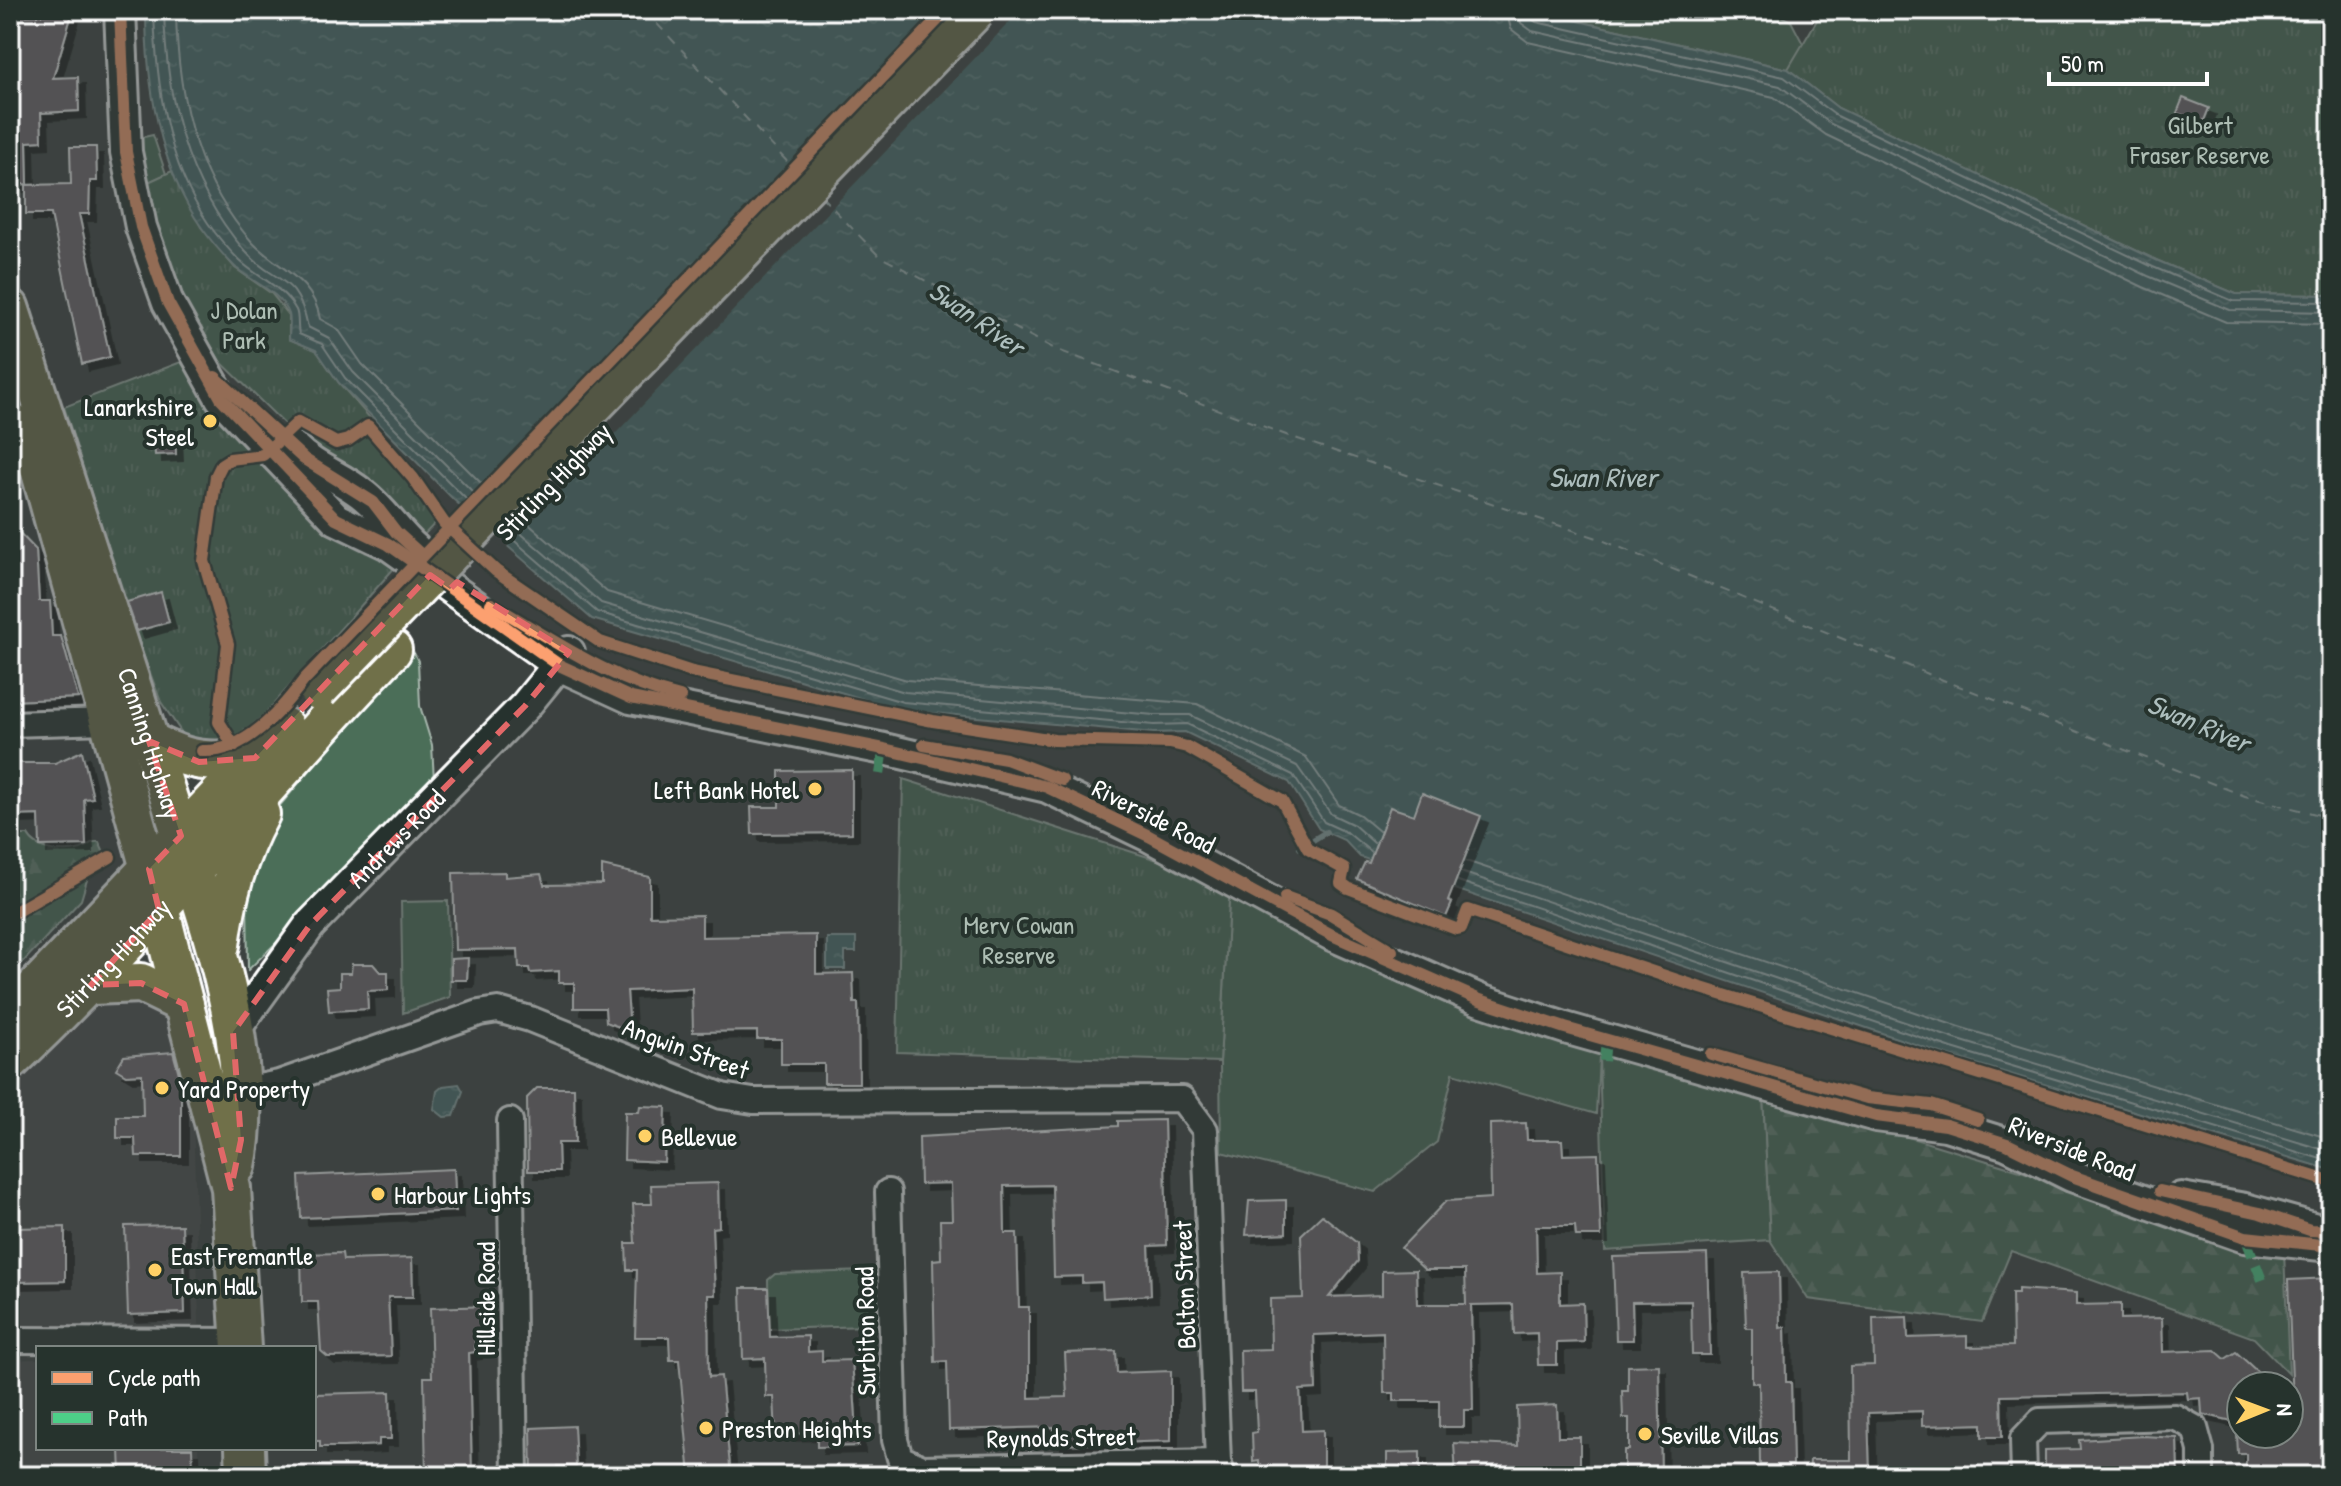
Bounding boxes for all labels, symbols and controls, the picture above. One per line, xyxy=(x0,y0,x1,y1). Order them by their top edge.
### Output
scale bar xyxy=(2049,36,2207,86)
text: 50 m xyxy=(2061,47,2104,79)
park label: Gilbert Fraser Reserve xyxy=(2129,107,2270,172)
water label: Swan River xyxy=(922,271,1035,366)
park label: J Dolan Park xyxy=(210,292,278,357)
place label: Lanarkshire Steel xyxy=(84,389,194,454)
marker: Lanarkshire Steel xyxy=(201,412,219,430)
street label: Stirling Highway xyxy=(487,414,619,548)
water label: Swan River xyxy=(1549,458,1660,496)
street label: Canning Highway xyxy=(110,663,192,823)
water label: Swan River xyxy=(2142,684,2259,763)
street label: Riverside Road xyxy=(1087,770,1221,862)
place label: Left Bank Hotel xyxy=(654,772,799,807)
marker: Left Bank Hotel xyxy=(806,780,824,798)
street label: Andrews Road xyxy=(339,781,452,895)
street label: Stirling Highway xyxy=(48,890,178,1025)
park label: Merv Cowan Reserve xyxy=(964,907,1074,972)
street label: Angwin Street xyxy=(618,1009,755,1087)
place label: Yard Property xyxy=(178,1071,310,1106)
marker: Yard Property xyxy=(153,1079,171,1097)
street label: Riverside Road xyxy=(2004,1107,2140,1189)
place label: Bellevue xyxy=(661,1119,737,1154)
marker: Bellevue xyxy=(636,1127,654,1145)
place label: Harbour Lights xyxy=(394,1177,531,1212)
marker: Harbour Lights xyxy=(369,1185,387,1203)
street label: Bolton Street xyxy=(1164,1219,1204,1350)
place label: East Fremantle Town Hall xyxy=(171,1238,314,1303)
street label: Hillside Road xyxy=(468,1242,503,1356)
marker: East Fremantle Town Hall xyxy=(146,1261,164,1279)
street label: Surbiton Road xyxy=(846,1266,884,1396)
legend xyxy=(36,1346,316,1450)
text: Cycle path xyxy=(108,1361,200,1393)
north arrow xyxy=(2225,1370,2305,1450)
text: Path xyxy=(108,1401,147,1433)
text: N xyxy=(2270,1404,2300,1416)
place label: Preston Heights xyxy=(722,1411,872,1446)
place label: Seville Villas xyxy=(1661,1417,1779,1452)
street label: Reynolds Street xyxy=(986,1418,1137,1456)
marker: Preston Heights xyxy=(697,1419,715,1437)
marker: Seville Villas xyxy=(1636,1425,1654,1443)

